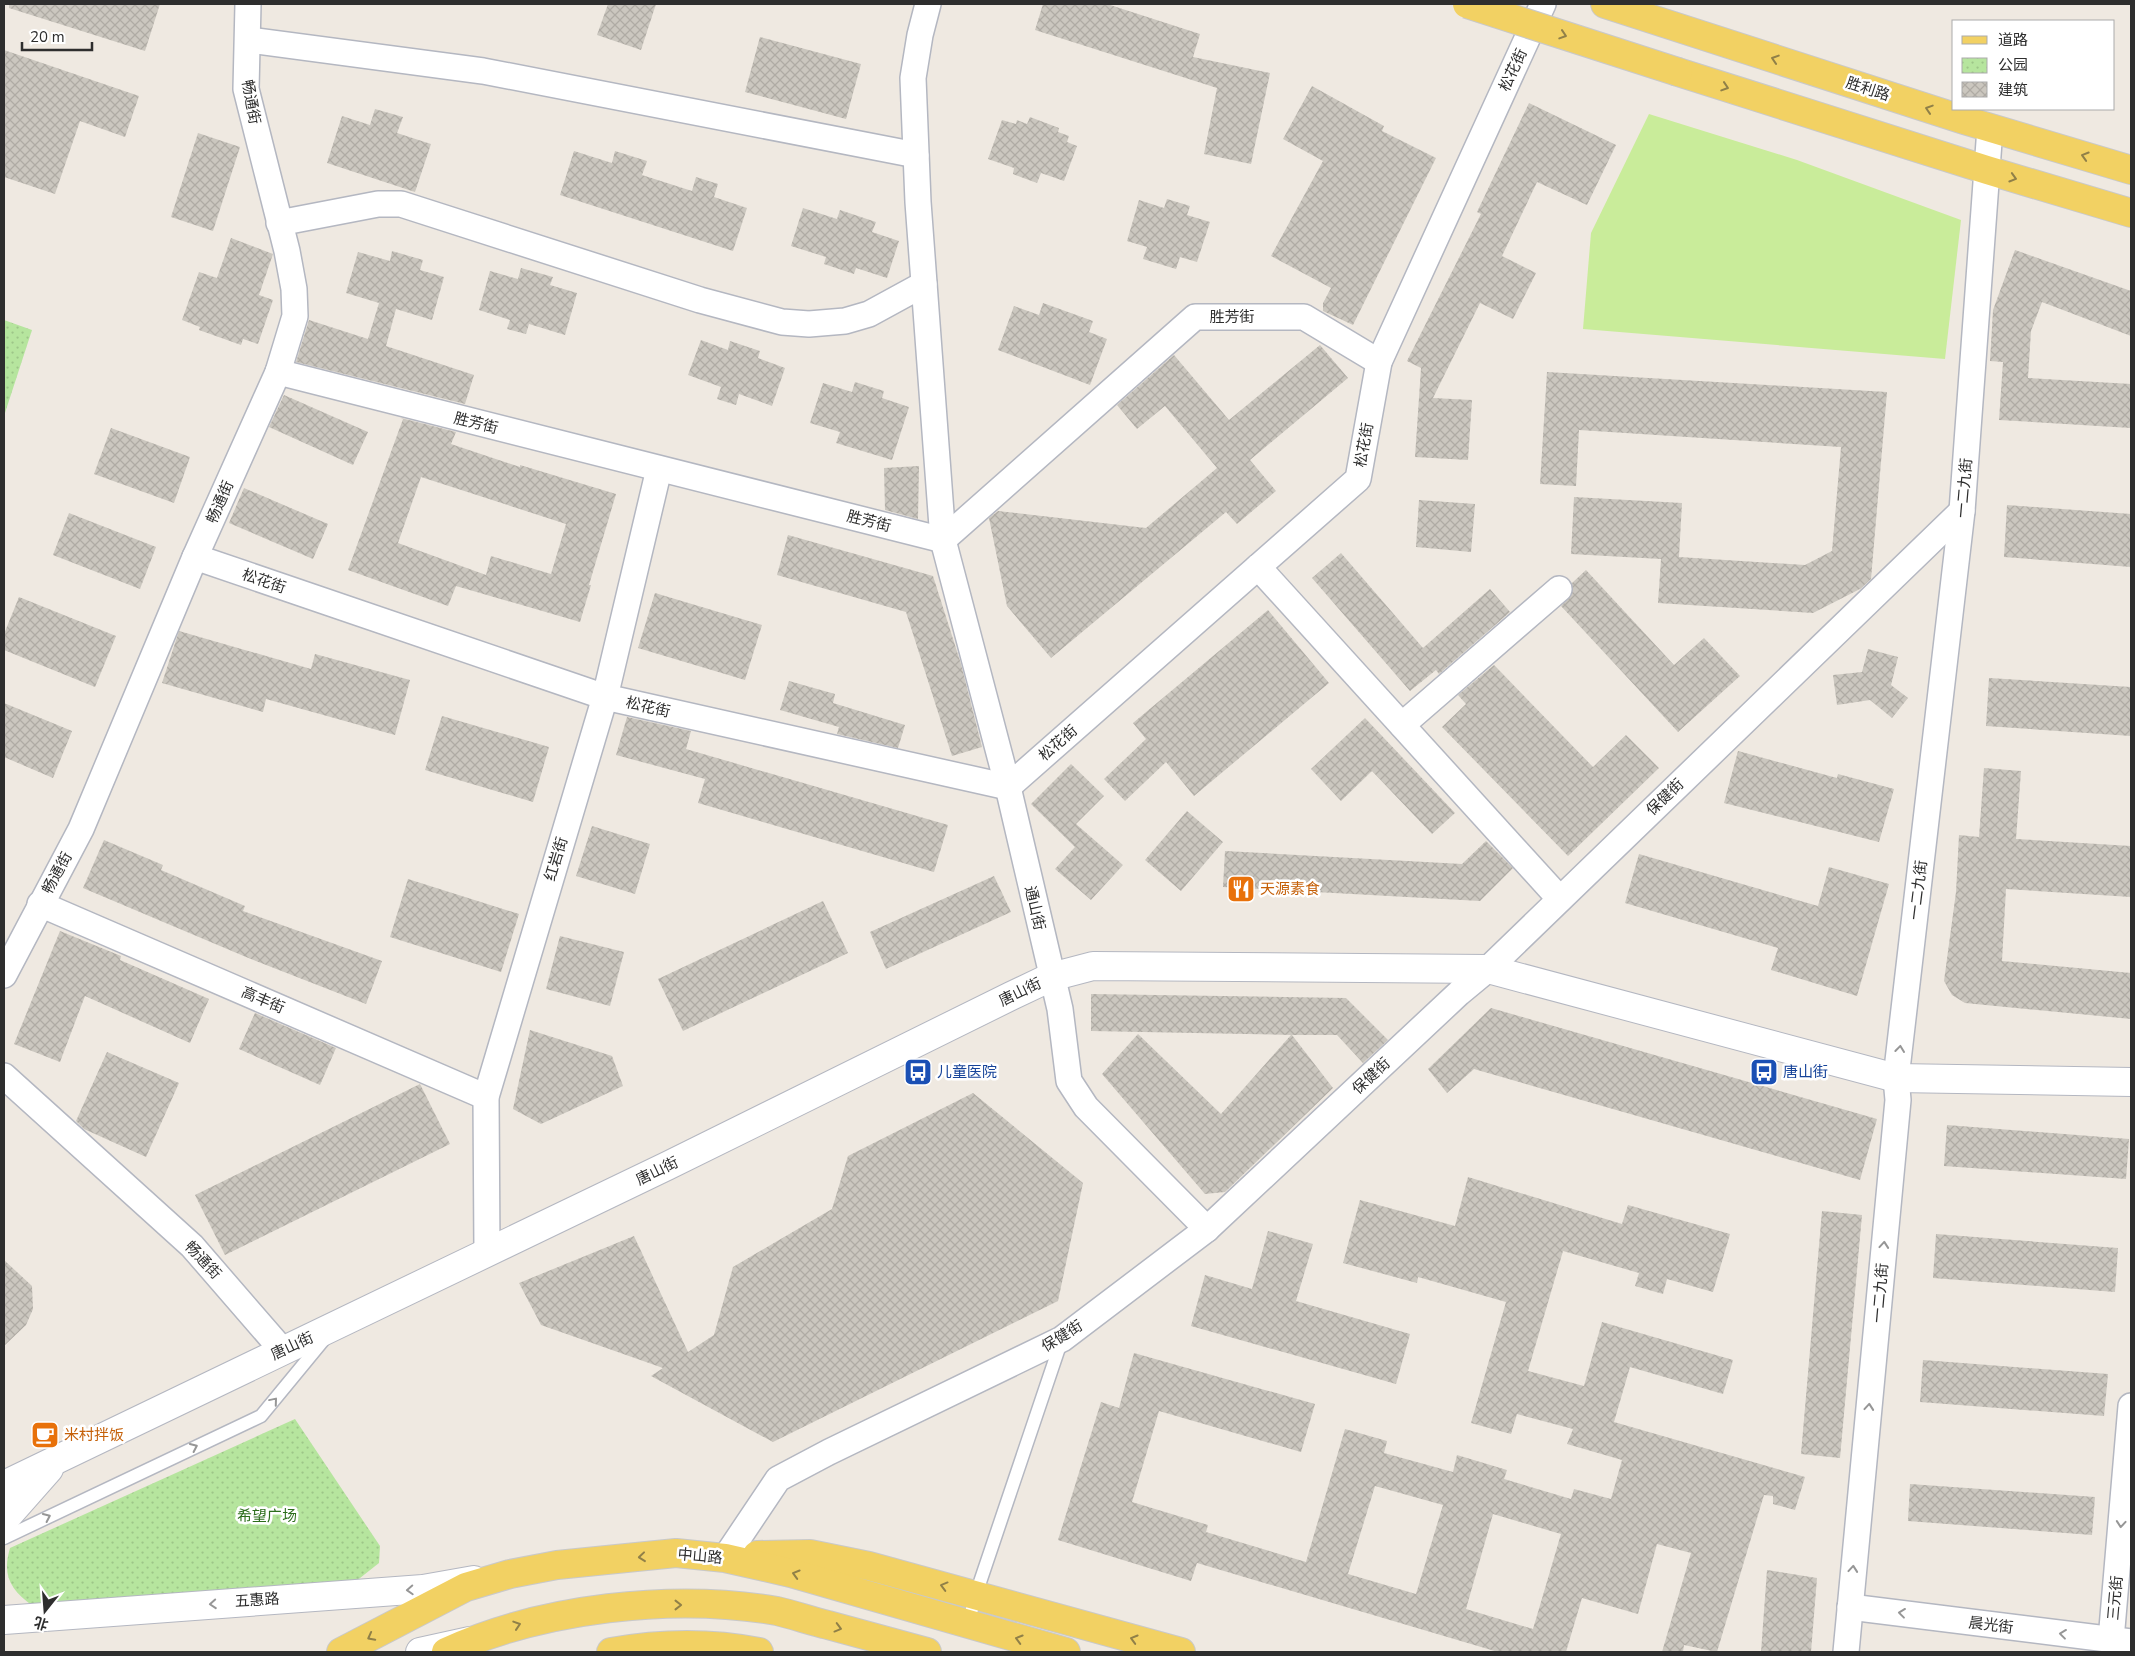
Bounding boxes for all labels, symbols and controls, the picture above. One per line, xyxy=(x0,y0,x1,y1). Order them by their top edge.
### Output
scale bar xyxy=(22,20,92,52)
legend xyxy=(1952,20,2115,110)
text: 20 m xyxy=(30,27,65,47)
one-way arrow xyxy=(1558,29,1567,39)
text: 道路 xyxy=(1998,30,2028,50)
street label: 松花街 xyxy=(1494,45,1532,95)
one-way arrow xyxy=(1771,55,1779,65)
text: 公园 xyxy=(1998,55,2028,75)
street label: 胜利路 xyxy=(1844,73,1892,105)
street label: 畅通街 xyxy=(237,78,265,126)
text: 建筑 xyxy=(1998,80,2028,100)
one-way arrow xyxy=(1720,81,1729,91)
one-way arrow xyxy=(1925,105,1934,115)
one-way arrow xyxy=(2081,152,2089,162)
one-way arrow xyxy=(2009,172,2017,182)
street label: 胜芳街 xyxy=(1209,307,1255,327)
street label: 胜芳街 xyxy=(452,408,500,438)
street label: 松花街 xyxy=(1350,421,1378,469)
street label: 一二九街 xyxy=(1951,457,1977,519)
street label: 畅通街 xyxy=(202,477,238,527)
street label: 胜芳街 xyxy=(845,506,893,536)
street label: 松花街 xyxy=(239,564,289,598)
street label: 松花街 xyxy=(624,692,672,722)
street label: 松花街 xyxy=(1034,721,1082,765)
street label: 保健街 xyxy=(1642,774,1688,820)
street label: 红岩街 xyxy=(540,835,572,883)
street label: 畅通街 xyxy=(37,848,77,898)
street label: 一二九街 xyxy=(1904,859,1932,921)
restaurant icon: 天源素食 xyxy=(1226,874,1256,904)
place label: 天源素食 xyxy=(1260,879,1320,899)
street label: 通山街 xyxy=(1020,884,1050,932)
street label: 唐山街 xyxy=(995,973,1045,1011)
street label: 高丰街 xyxy=(238,982,288,1018)
one-way arrow xyxy=(1894,1044,1905,1052)
street label: 保健街 xyxy=(1348,1053,1394,1099)
bus stop icon: 儿童医院 xyxy=(903,1057,933,1087)
bus stop icon: 唐山街 xyxy=(1749,1057,1779,1087)
place label: 儿童医院 xyxy=(937,1062,997,1082)
place label: 唐山街 xyxy=(1783,1062,1828,1082)
street label: 唐山街 xyxy=(632,1152,682,1190)
street label: 畅通街 xyxy=(180,1237,226,1283)
one-way arrow xyxy=(1878,1241,1889,1249)
street label: 一二九街 xyxy=(1867,1262,1893,1324)
street label: 保健街 xyxy=(1038,1316,1086,1356)
street label: 唐山街 xyxy=(267,1327,317,1365)
one-way arrow xyxy=(268,1397,277,1406)
one-way arrow xyxy=(1863,1403,1874,1411)
cafe icon: 米村拌饭 xyxy=(30,1420,60,1450)
place label: 米村拌饭 xyxy=(64,1425,124,1445)
one-way arrow xyxy=(189,1443,198,1453)
park label: 希望广场 xyxy=(237,1506,297,1526)
one-way arrow xyxy=(42,1513,51,1523)
one-way arrow xyxy=(2116,1521,2127,1529)
street label: 中山路 xyxy=(677,1544,723,1568)
one-way arrow xyxy=(638,1551,646,1562)
one-way arrow xyxy=(1848,1565,1859,1573)
one-way arrow xyxy=(792,1570,801,1580)
street label: 三元街 xyxy=(2103,1575,2127,1621)
one-way arrow xyxy=(940,1581,949,1592)
one-way arrow xyxy=(406,1584,414,1595)
north arrow xyxy=(20,1586,70,1636)
street label: 五惠路 xyxy=(234,1588,280,1612)
one-way arrow xyxy=(209,1598,217,1609)
one-way arrow xyxy=(674,1600,682,1610)
one-way arrow xyxy=(1897,1608,1905,1619)
text: 北 xyxy=(32,1612,51,1634)
street label: 晨光街 xyxy=(1967,1612,2015,1638)
one-way arrow xyxy=(512,1621,521,1631)
one-way arrow xyxy=(833,1622,841,1632)
one-way arrow xyxy=(2058,1629,2066,1640)
one-way arrow xyxy=(367,1631,376,1641)
one-way arrow xyxy=(1016,1634,1024,1644)
one-way arrow xyxy=(1130,1634,1139,1645)

